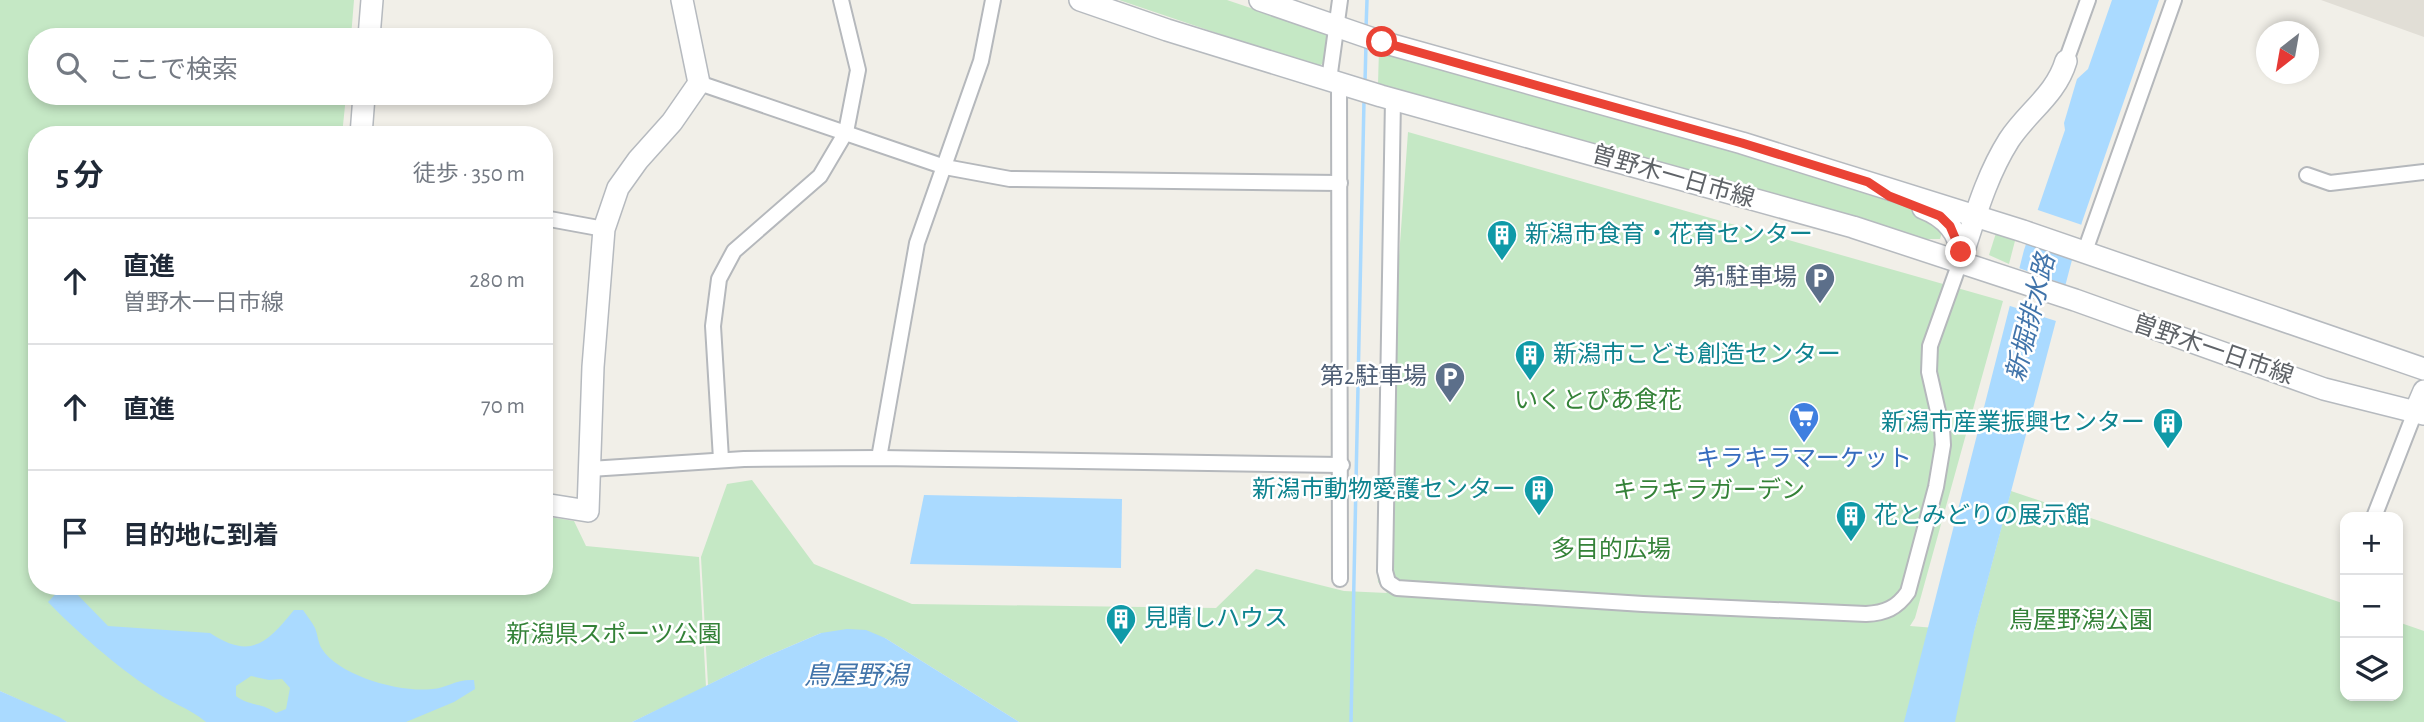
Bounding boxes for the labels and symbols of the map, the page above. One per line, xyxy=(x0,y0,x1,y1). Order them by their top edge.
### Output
north arrow xyxy=(2256,21,2319,84)
route start xyxy=(1366,26,1397,57)
street label: 曽野木一日市線 xyxy=(1589,140,1758,212)
building icon: 新潟市食育・花育センター xyxy=(1485,218,1519,262)
place label: 新潟市食育・花育センター xyxy=(1525,221,1813,247)
route end xyxy=(1945,236,1976,267)
water label: 新堀排水路 xyxy=(2002,250,2060,384)
parking icon: 第1駐車場 xyxy=(1803,261,1837,305)
place label: 第1駐車場 xyxy=(1693,264,1797,290)
street label: 曽野木一日市線 xyxy=(2130,309,2297,389)
building icon: 新潟市こども創造センター xyxy=(1513,338,1547,382)
place label: 新潟市こども創造センター xyxy=(1553,341,1841,367)
parking icon: 第2駐車場 xyxy=(1433,360,1467,404)
place label: 第2駐車場 xyxy=(1320,363,1427,389)
park label: いくとぴあ食花 xyxy=(1514,387,1682,413)
supermarket icon: キラキラマーケット xyxy=(1787,400,1821,444)
building icon: 新潟市産業振興センター xyxy=(2151,406,2185,450)
place label: 新潟市産業振興センター xyxy=(1881,409,2145,435)
place label: キラキラマーケット xyxy=(1696,447,1912,471)
building icon: 新潟市動物愛護センター xyxy=(1522,473,1556,517)
place label: 新潟市動物愛護センター xyxy=(1252,476,1516,502)
park label: キラキラガーデン xyxy=(1613,477,1805,503)
building icon: 花とみどりの展示館 xyxy=(1834,499,1868,543)
place label: 花とみどりの展示館 xyxy=(1874,502,2090,528)
park label: 多目的広場 xyxy=(1551,536,1671,562)
building icon: 見晴しハウス xyxy=(1104,602,1138,646)
place label: 見晴しハウス xyxy=(1144,605,1288,631)
park label: 鳥屋野潟公園 xyxy=(2009,607,2153,633)
park label: 新潟県スポーツ公園 xyxy=(506,621,722,647)
water label: 鳥屋野潟 xyxy=(804,662,911,689)

